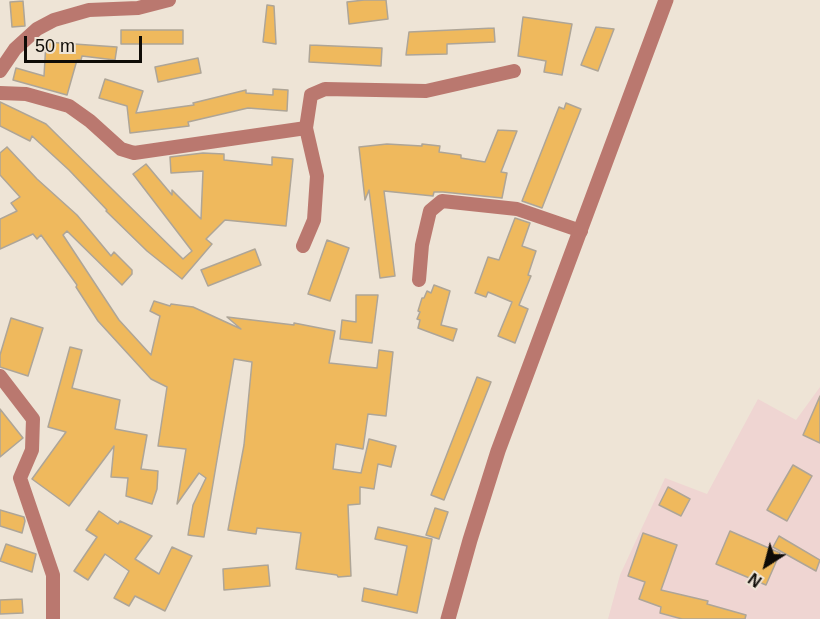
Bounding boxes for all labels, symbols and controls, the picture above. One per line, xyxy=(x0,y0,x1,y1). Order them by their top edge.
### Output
scale bar xyxy=(27,24,146,62)
text: 50 m xyxy=(35,36,75,56)
north arrow xyxy=(736,535,796,595)
text: N xyxy=(745,570,765,590)

